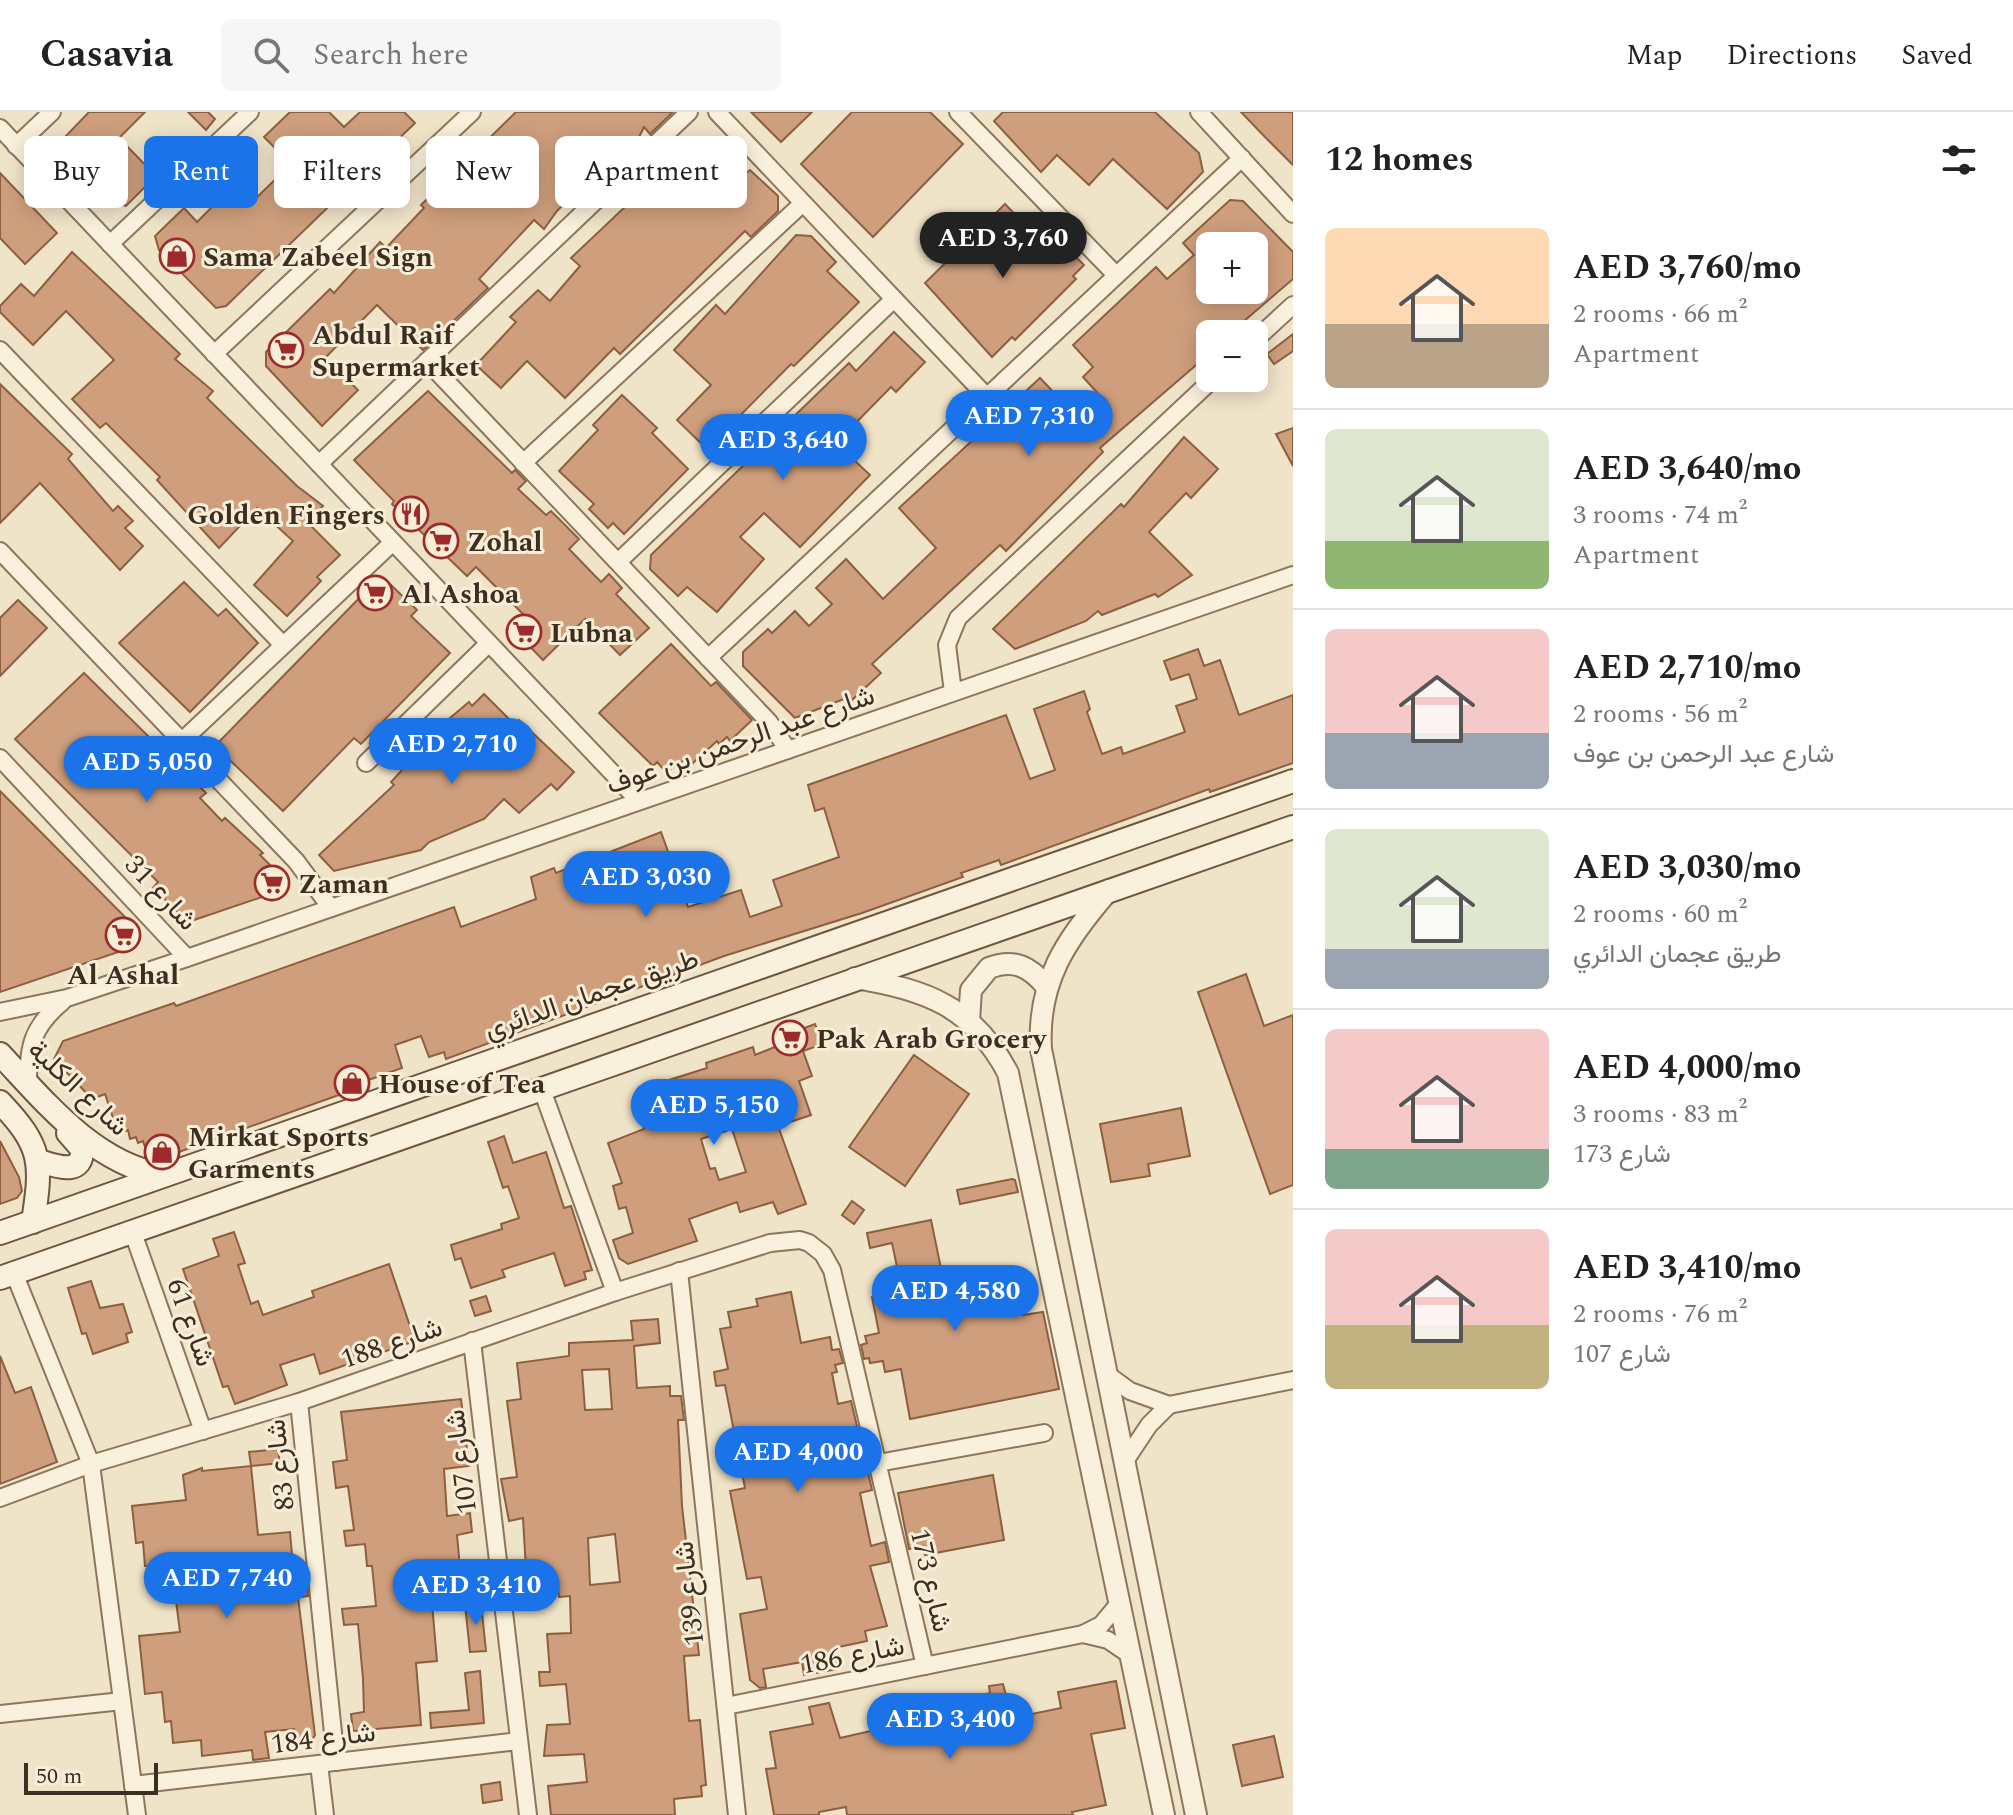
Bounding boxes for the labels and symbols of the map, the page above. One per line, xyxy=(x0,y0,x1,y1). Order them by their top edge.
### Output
pin: AED 3,760 xyxy=(911,212,1095,280)
place label: Sama Zabeel Sign xyxy=(203,236,433,279)
shop icon: Sama Zabeel Sign xyxy=(158,237,196,275)
place label: Abdul Raif Supermarket xyxy=(312,314,480,389)
supermarket icon: Abdul Raif Supermarket xyxy=(267,331,305,369)
pin: AED 7,310 xyxy=(937,390,1121,458)
pin: AED 3,640 xyxy=(691,414,875,482)
place label: Golden Fingers xyxy=(187,494,385,537)
restaurant icon: Golden Fingers xyxy=(392,495,430,533)
place label: Zohal xyxy=(467,521,542,564)
supermarket icon: Zohal xyxy=(422,522,460,560)
place label: Al Ashoa xyxy=(401,573,520,616)
supermarket icon: Al Ashoa xyxy=(356,574,394,612)
place label: Lubna xyxy=(550,612,633,655)
supermarket icon: Lubna xyxy=(505,613,543,651)
street label: شارع عبد الرحمن بن عوف xyxy=(600,674,881,807)
pin: AED 2,710 xyxy=(360,718,544,786)
pin: AED 5,050 xyxy=(55,736,239,804)
street label: شارع 31 xyxy=(114,845,208,941)
pin: AED 3,030 xyxy=(554,851,738,919)
place label: Zaman xyxy=(298,863,389,906)
supermarket icon: Zaman xyxy=(253,864,291,902)
supermarket icon: Al Ashal xyxy=(104,916,142,954)
street label: طريق عجمان الدائري xyxy=(478,938,705,1051)
place label: Al Ashal xyxy=(67,954,179,997)
place label: Pak Arab Grocery xyxy=(816,1018,1048,1061)
supermarket icon: Pak Arab Grocery xyxy=(771,1019,809,1057)
street label: شارع الكلية xyxy=(17,1029,139,1147)
place label: House of Tea xyxy=(378,1063,546,1106)
shop icon: House of Tea xyxy=(333,1064,371,1102)
pin: AED 5,150 xyxy=(622,1079,806,1147)
place label: Mirkat Sports Garments xyxy=(188,1116,369,1191)
shop icon: Mirkat Sports Garments xyxy=(143,1133,181,1171)
pin: AED 4,580 xyxy=(863,1265,1047,1333)
street label: شارع 61 xyxy=(155,1272,226,1373)
street label: شارع 188 xyxy=(335,1306,448,1381)
street label: شارع 107 xyxy=(434,1407,489,1517)
street label: شارع 83 xyxy=(254,1417,307,1513)
pin: AED 4,000 xyxy=(706,1426,890,1494)
street label: شارع 173 xyxy=(898,1524,963,1636)
street label: شارع 139 xyxy=(663,1539,716,1648)
pin: AED 7,740 xyxy=(135,1552,319,1620)
pin: AED 3,410 xyxy=(384,1559,568,1627)
street label: شارع 186 xyxy=(796,1624,908,1687)
pin: AED 3,400 xyxy=(858,1693,1042,1761)
street label: شارع 184 xyxy=(268,1711,378,1766)
scale bar xyxy=(24,1759,158,1795)

